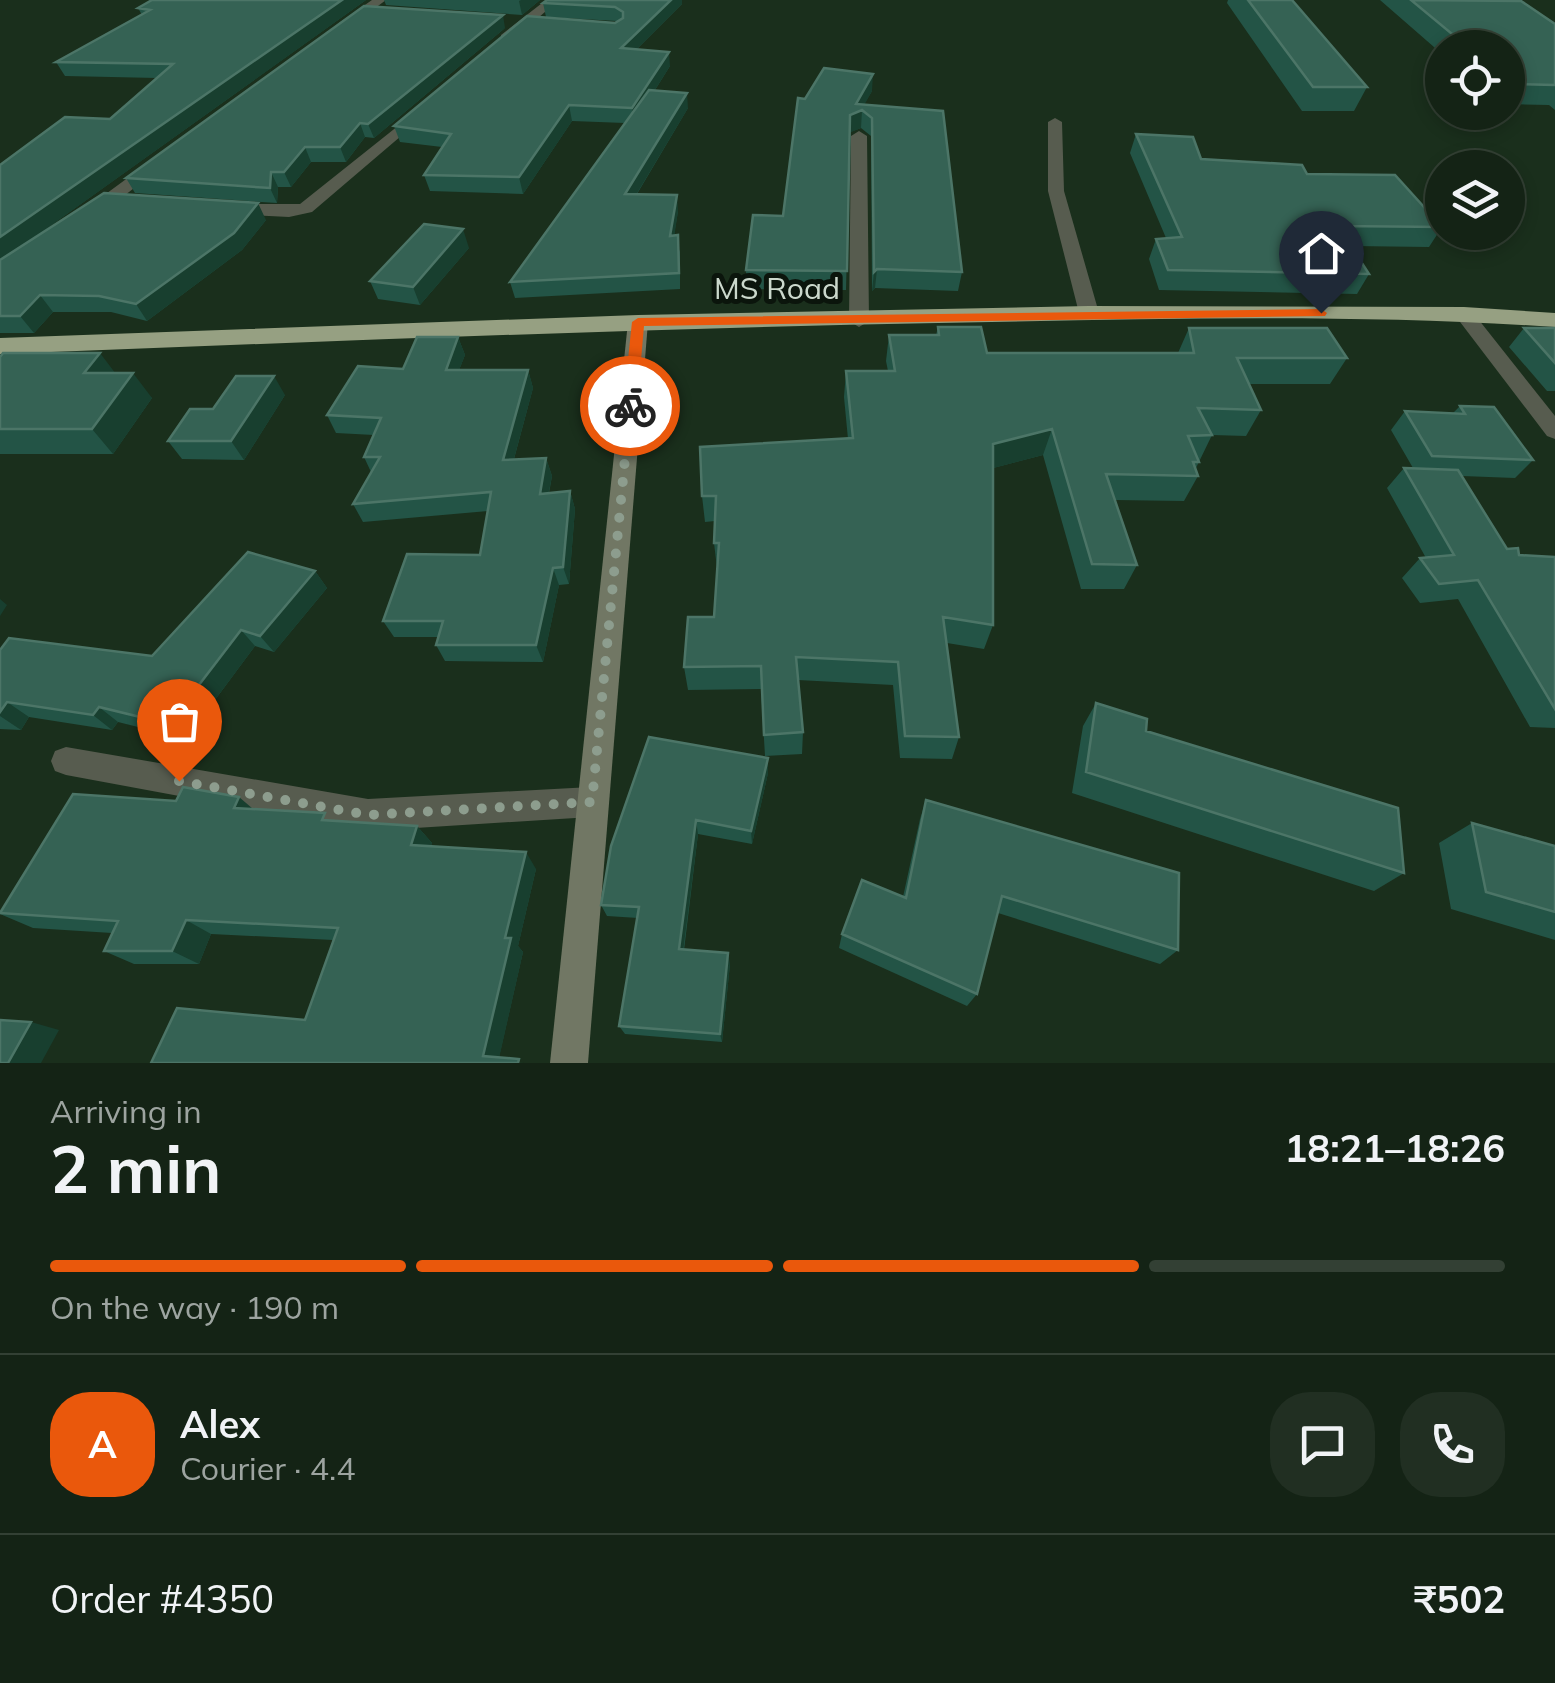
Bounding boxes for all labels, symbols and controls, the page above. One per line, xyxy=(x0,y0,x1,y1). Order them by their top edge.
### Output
map controls xyxy=(1425,30,1525,250)
button: locate xyxy=(1425,30,1525,130)
button: layers xyxy=(1425,150,1525,250)
pin xyxy=(1279,211,1364,314)
icon: home xyxy=(1294,226,1349,281)
street label: MS Road xyxy=(714,269,840,307)
courier xyxy=(580,356,680,456)
icon: bike xyxy=(603,379,658,434)
pin xyxy=(137,679,222,782)
icon: bag xyxy=(152,694,207,749)
text: Arriving in xyxy=(50,1091,202,1131)
text: 18:21–18:26 xyxy=(1285,1124,1505,1172)
text: 2 min xyxy=(50,1128,221,1209)
text: On the way · 190 m xyxy=(50,1287,339,1327)
button: chat xyxy=(1270,1392,1375,1497)
button: phone xyxy=(1400,1392,1505,1497)
text: Alex xyxy=(180,1400,260,1448)
text: A xyxy=(88,1420,117,1468)
text: Courier · 4.4 xyxy=(180,1448,356,1488)
text: Order #4350 xyxy=(50,1575,274,1623)
text: ₹502 xyxy=(1414,1575,1505,1623)

